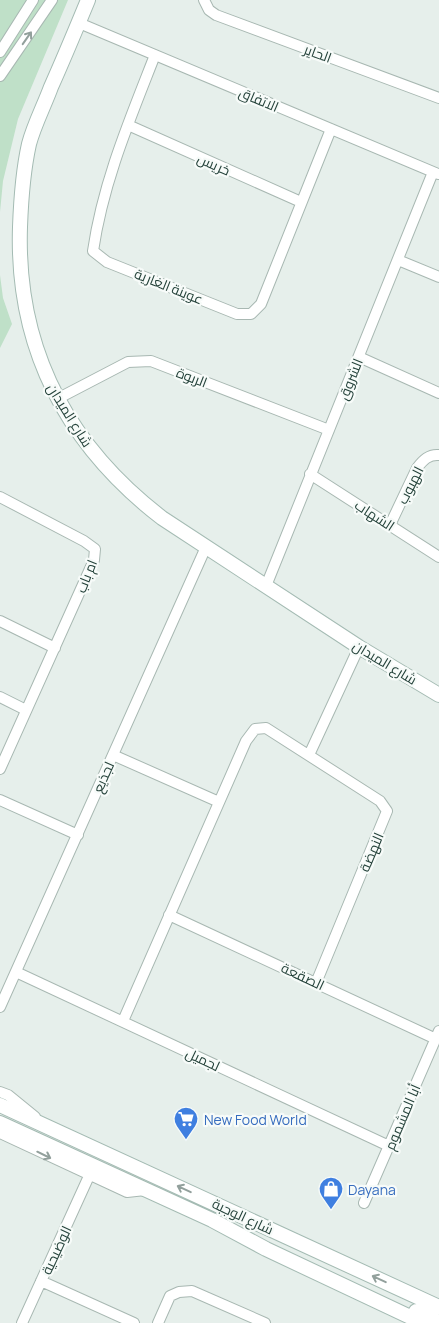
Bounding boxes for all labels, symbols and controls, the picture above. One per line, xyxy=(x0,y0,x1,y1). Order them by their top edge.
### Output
one-way arrow xyxy=(22,31,32,45)
street label: الحاير xyxy=(301,39,334,67)
street label: الاتفاق xyxy=(236,82,282,116)
street label: خريس xyxy=(194,148,234,180)
street label: عوينة الغارية xyxy=(132,264,206,308)
street label: الشروق xyxy=(333,355,367,403)
street label: الربوة xyxy=(174,362,210,392)
street label: شارع الميدان xyxy=(43,380,97,450)
street label: الهبوب xyxy=(392,463,428,507)
street label: الشهاب xyxy=(351,495,399,535)
street label: ام باب xyxy=(71,557,102,596)
street label: شارع الميدان xyxy=(349,635,421,689)
street label: لجذيع xyxy=(88,758,118,796)
street label: النهضة xyxy=(354,829,388,875)
street label: الصقعة xyxy=(278,958,328,994)
street label: لجميل xyxy=(183,1043,223,1075)
street label: أبا المشموم xyxy=(380,1081,425,1153)
supermarket icon: New Food World xyxy=(173,1106,199,1140)
place label: New Food World xyxy=(204,1110,307,1129)
one-way arrow xyxy=(36,1150,51,1160)
shop icon: Dayana xyxy=(318,1176,344,1210)
place label: Dayana xyxy=(348,1180,396,1199)
one-way arrow xyxy=(177,1184,192,1193)
street label: شارع الوجبة xyxy=(209,1194,277,1238)
street label: الوضيحية xyxy=(36,1222,76,1278)
one-way arrow xyxy=(372,1274,387,1283)

